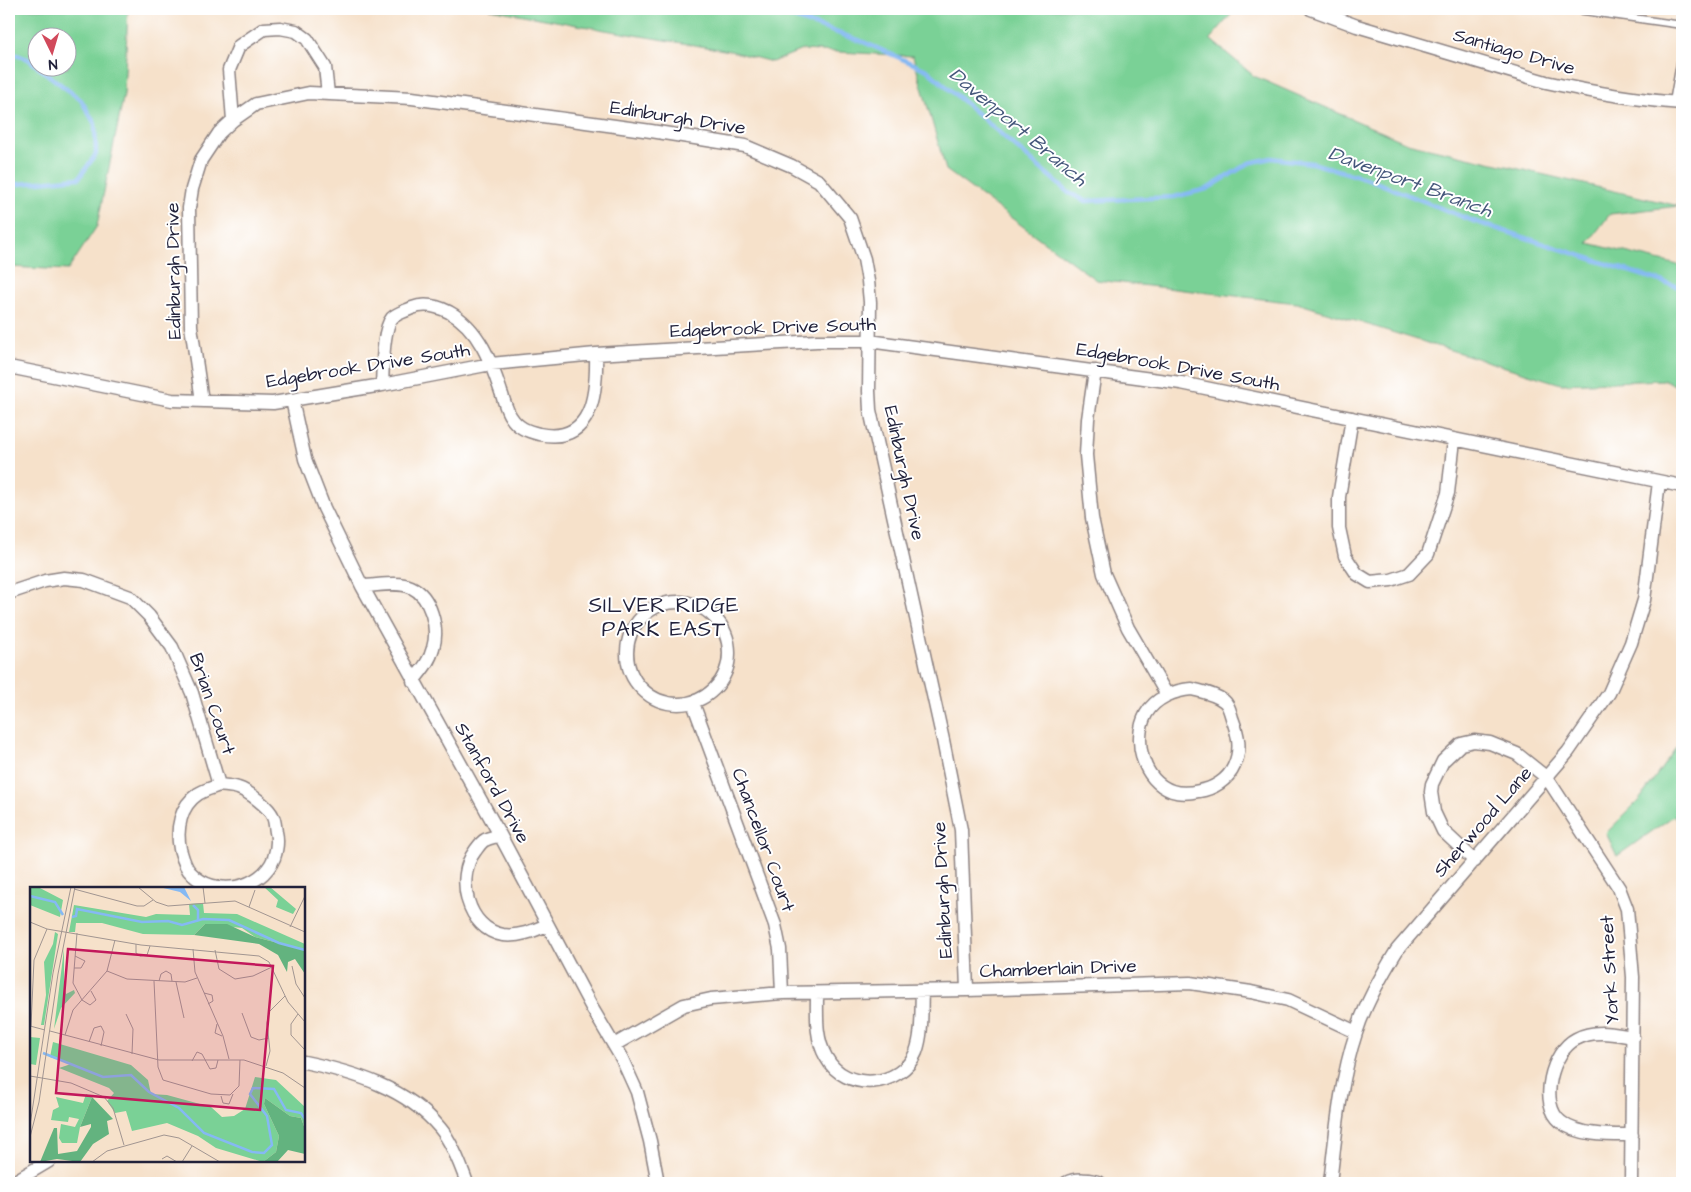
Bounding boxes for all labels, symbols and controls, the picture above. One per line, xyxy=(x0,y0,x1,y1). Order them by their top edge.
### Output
street label: Santiago Drive xyxy=(1450,22,1578,83)
north arrow xyxy=(28,28,78,78)
text: N xyxy=(48,54,58,74)
water label: Davenport Branch xyxy=(943,61,1094,194)
street label: Edinburgh Drive xyxy=(608,94,748,143)
water label: Davenport Branch xyxy=(1324,139,1497,225)
street label: Edinburgh Drive xyxy=(159,202,190,340)
street label: Edgebrook Drive South xyxy=(670,311,877,346)
street label: Edgebrook Drive South xyxy=(264,336,473,396)
street label: Edgebrook Drive South xyxy=(1074,336,1282,399)
street label: Edinburgh Drive xyxy=(876,403,931,543)
district label: SILVER RIDGE PARK EAST xyxy=(589,591,739,644)
street label: Brian Court xyxy=(182,650,242,759)
street label: Stanford Drive xyxy=(448,718,536,848)
street label: Sherwood Lane xyxy=(1427,761,1539,883)
street label: Chancellor Court xyxy=(724,764,802,916)
street label: Edinburgh Drive xyxy=(926,821,961,959)
inset map xyxy=(30,887,305,1162)
street label: York Street xyxy=(1594,914,1626,1025)
street label: Chamberlain Drive xyxy=(979,953,1137,985)

